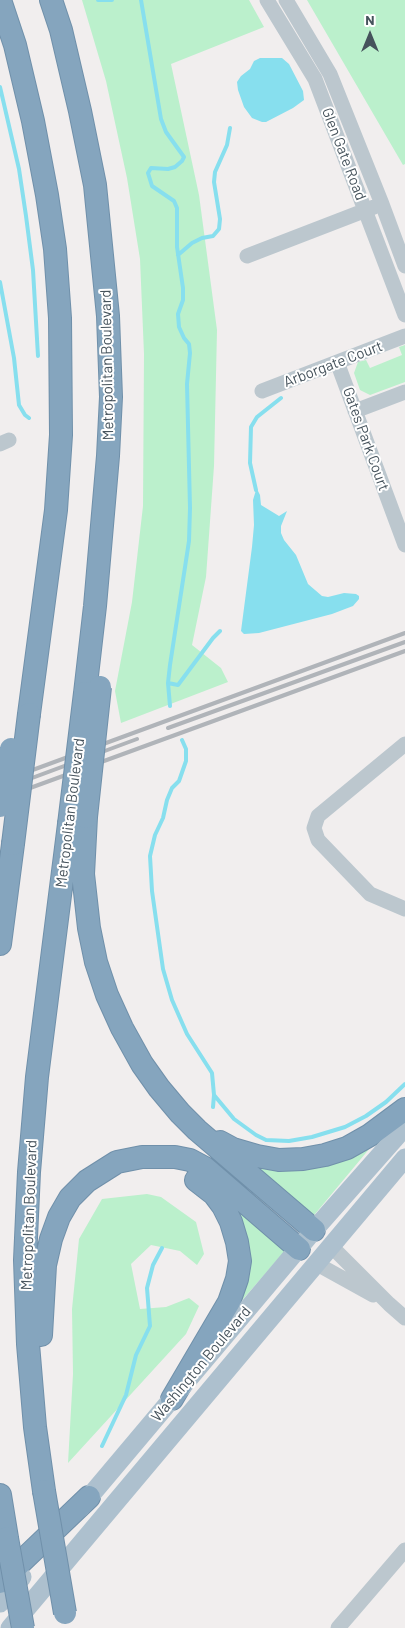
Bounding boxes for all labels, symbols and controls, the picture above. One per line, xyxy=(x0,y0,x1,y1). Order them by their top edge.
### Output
north arrow xyxy=(345,10,395,60)
text: N xyxy=(365,11,375,28)
street label: Glen Gate Road xyxy=(318,105,370,203)
street label: Metropolitan Boulevard xyxy=(97,290,117,440)
street label: Arborgate Court xyxy=(281,337,385,391)
street label: Gates Park Court xyxy=(339,385,393,493)
street label: Metropolitan Boulevard xyxy=(52,737,88,889)
street label: Metropolitan Boulevard xyxy=(17,1139,41,1291)
street label: Washington Boulevard xyxy=(148,1303,254,1425)

